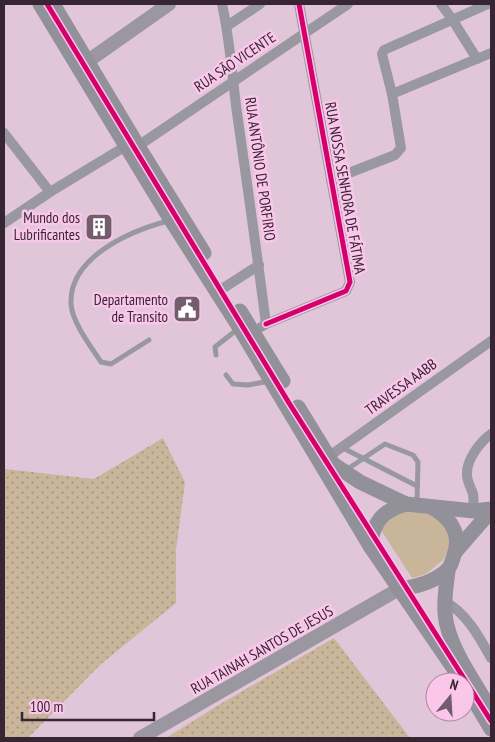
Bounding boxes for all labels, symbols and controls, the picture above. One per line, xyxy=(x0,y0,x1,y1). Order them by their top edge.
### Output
street label: RUA SÃO VICENTE xyxy=(190,27,279,96)
street label: RUA ANTÔNIO DE PORFIRIO xyxy=(241,96,280,242)
street label: RUA NOSSA SENHORA DE FÁTIMA xyxy=(321,100,370,276)
place label: Mundo dos Lubrificantes xyxy=(14,208,80,244)
building icon: Mundo dos Lubrificantes xyxy=(84,212,114,242)
place label: Departamento de Transito xyxy=(94,290,168,326)
public building icon: Departamento de Transito xyxy=(172,294,202,324)
street label: TRAVESSA AABB xyxy=(361,354,440,419)
street label: RUA TAINAH SANTOS DE JESUS xyxy=(187,601,336,698)
north arrow xyxy=(425,672,475,722)
text: N xyxy=(448,675,460,694)
scale bar xyxy=(22,690,155,722)
text: 100 m xyxy=(30,697,63,716)

